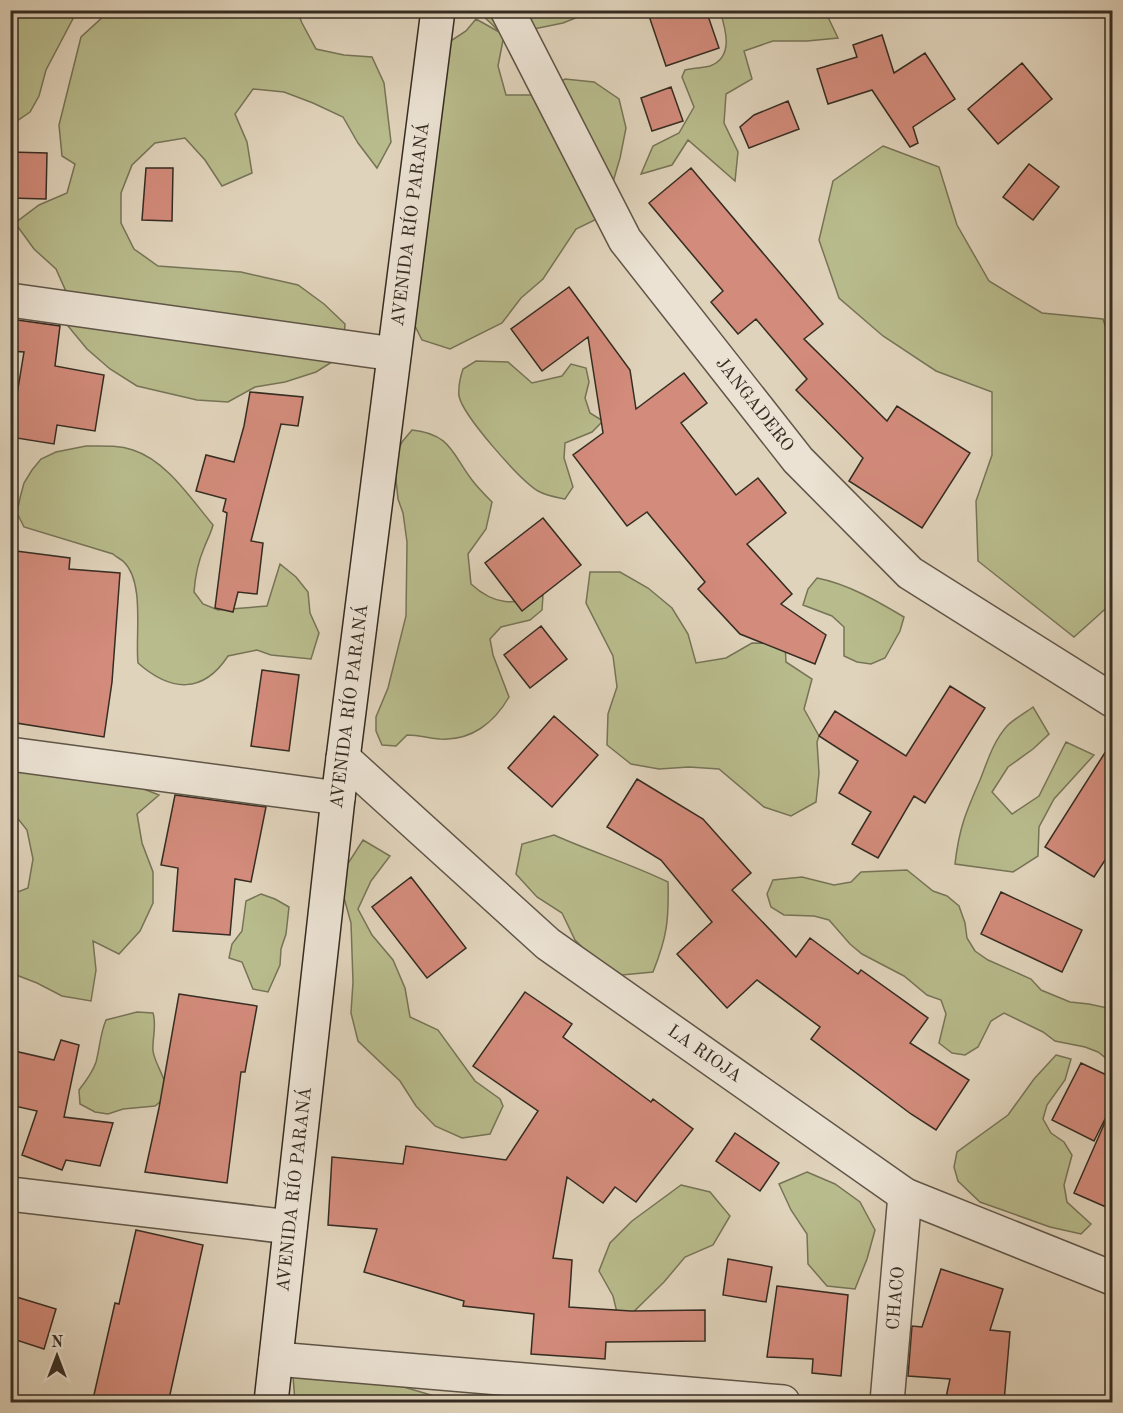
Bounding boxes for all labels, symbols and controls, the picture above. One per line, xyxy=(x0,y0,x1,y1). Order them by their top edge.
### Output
street label: AVENIDA RÍO PARANÁ xyxy=(389,120,433,328)
street label: JANGADERO xyxy=(712,354,797,455)
street label: AVENIDA RÍO PARANÁ xyxy=(328,602,372,810)
street label: LA RIOJA xyxy=(664,1022,745,1086)
street label: AVENIDA RÍO PARANÁ xyxy=(274,1085,315,1293)
street label: CHACO xyxy=(884,1266,908,1331)
north arrow xyxy=(27,1326,87,1386)
text: N xyxy=(51,1335,64,1351)

